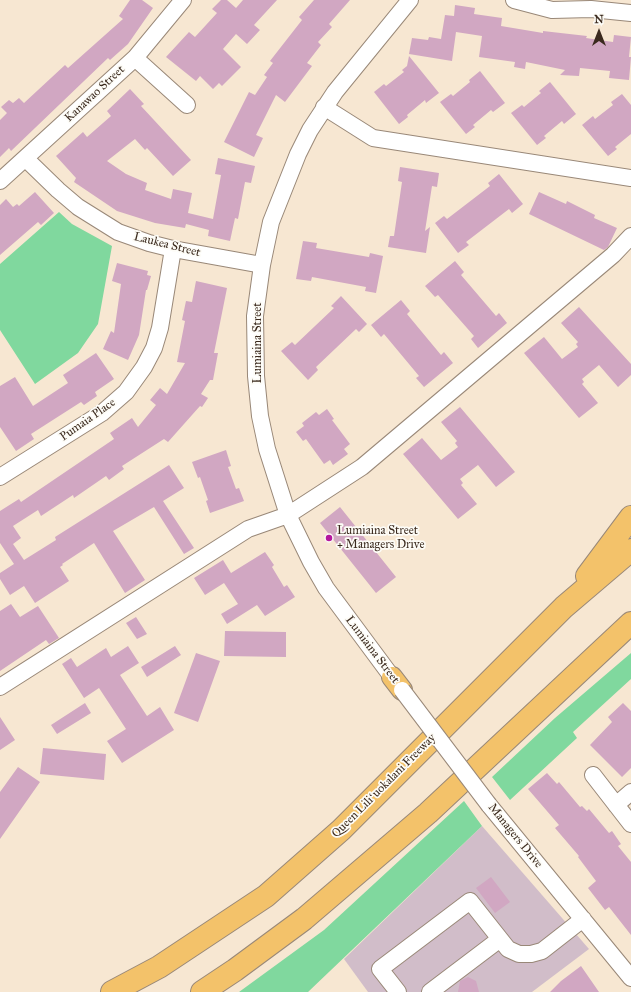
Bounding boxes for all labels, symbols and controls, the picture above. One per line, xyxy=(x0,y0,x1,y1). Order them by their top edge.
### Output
north arrow xyxy=(579,12,619,52)
text: N xyxy=(594,13,604,26)
street label: Kanawao Street xyxy=(62,63,128,125)
street label: Laukea Street xyxy=(132,230,202,260)
street label: Lumiaina Street xyxy=(251,303,265,383)
street label: Pumaia Place xyxy=(57,396,119,444)
place label: Lumiaina Street + Managers Drive xyxy=(337,524,424,552)
marker: Lumiaina Street + Managers Drive xyxy=(324,533,334,543)
street label: Lumiaina Street xyxy=(342,613,402,687)
street label: Queen Liliʻuokalani Freeway xyxy=(329,731,439,841)
street label: Managers Drive xyxy=(485,801,545,871)

